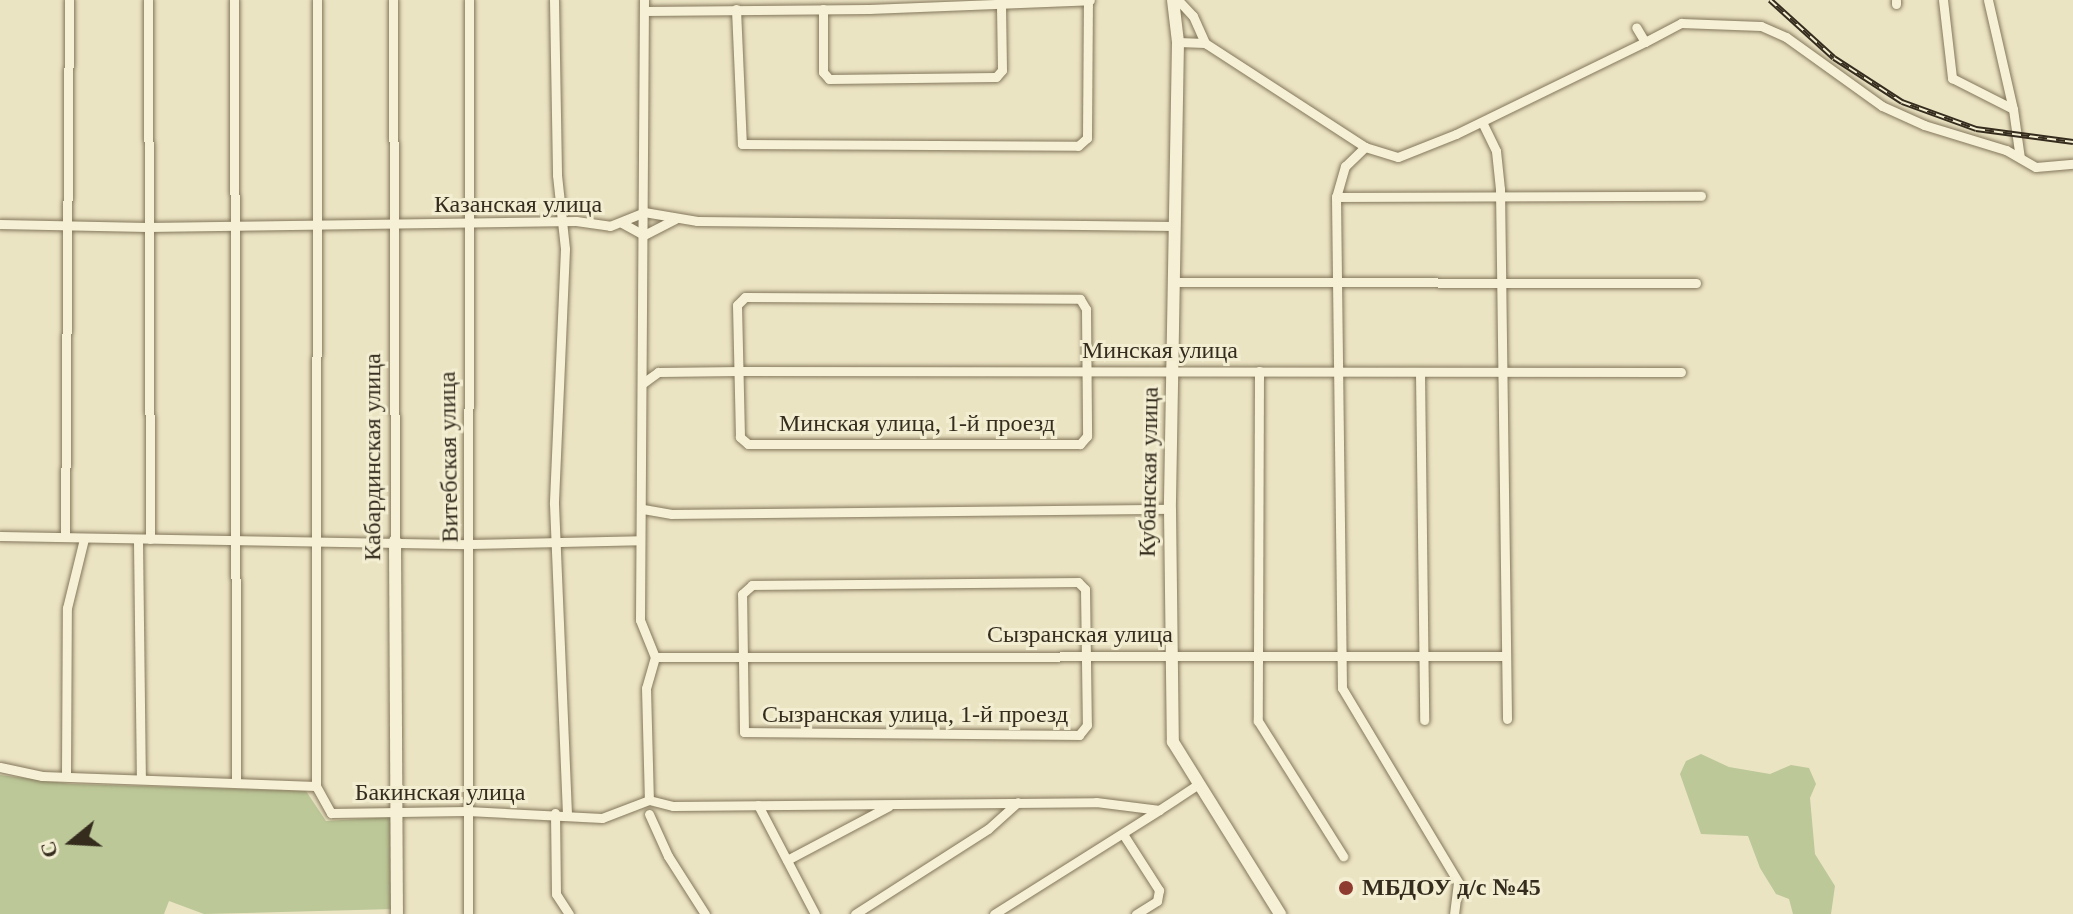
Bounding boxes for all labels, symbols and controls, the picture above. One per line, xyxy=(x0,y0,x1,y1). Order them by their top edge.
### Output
street label: Казанская улица xyxy=(434,191,602,219)
street label: Минская улица xyxy=(1082,337,1238,365)
street label: Кабардинская улица xyxy=(359,353,387,561)
street label: Витебская улица xyxy=(433,371,465,543)
street label: Кубанская улица xyxy=(1133,387,1165,557)
street label: Минская улица, 1-й проезд xyxy=(779,410,1055,438)
street label: Сызранская улица xyxy=(987,621,1173,649)
street label: Сызранская улица, 1-й проезд xyxy=(762,701,1068,729)
street label: Бакинская улица xyxy=(355,779,525,807)
north arrow xyxy=(32,802,112,882)
text: С xyxy=(34,838,63,861)
place label: МБДОУ д/с №45 xyxy=(1362,874,1541,902)
marker: МБДОУ д/с №45 xyxy=(1337,879,1355,897)

